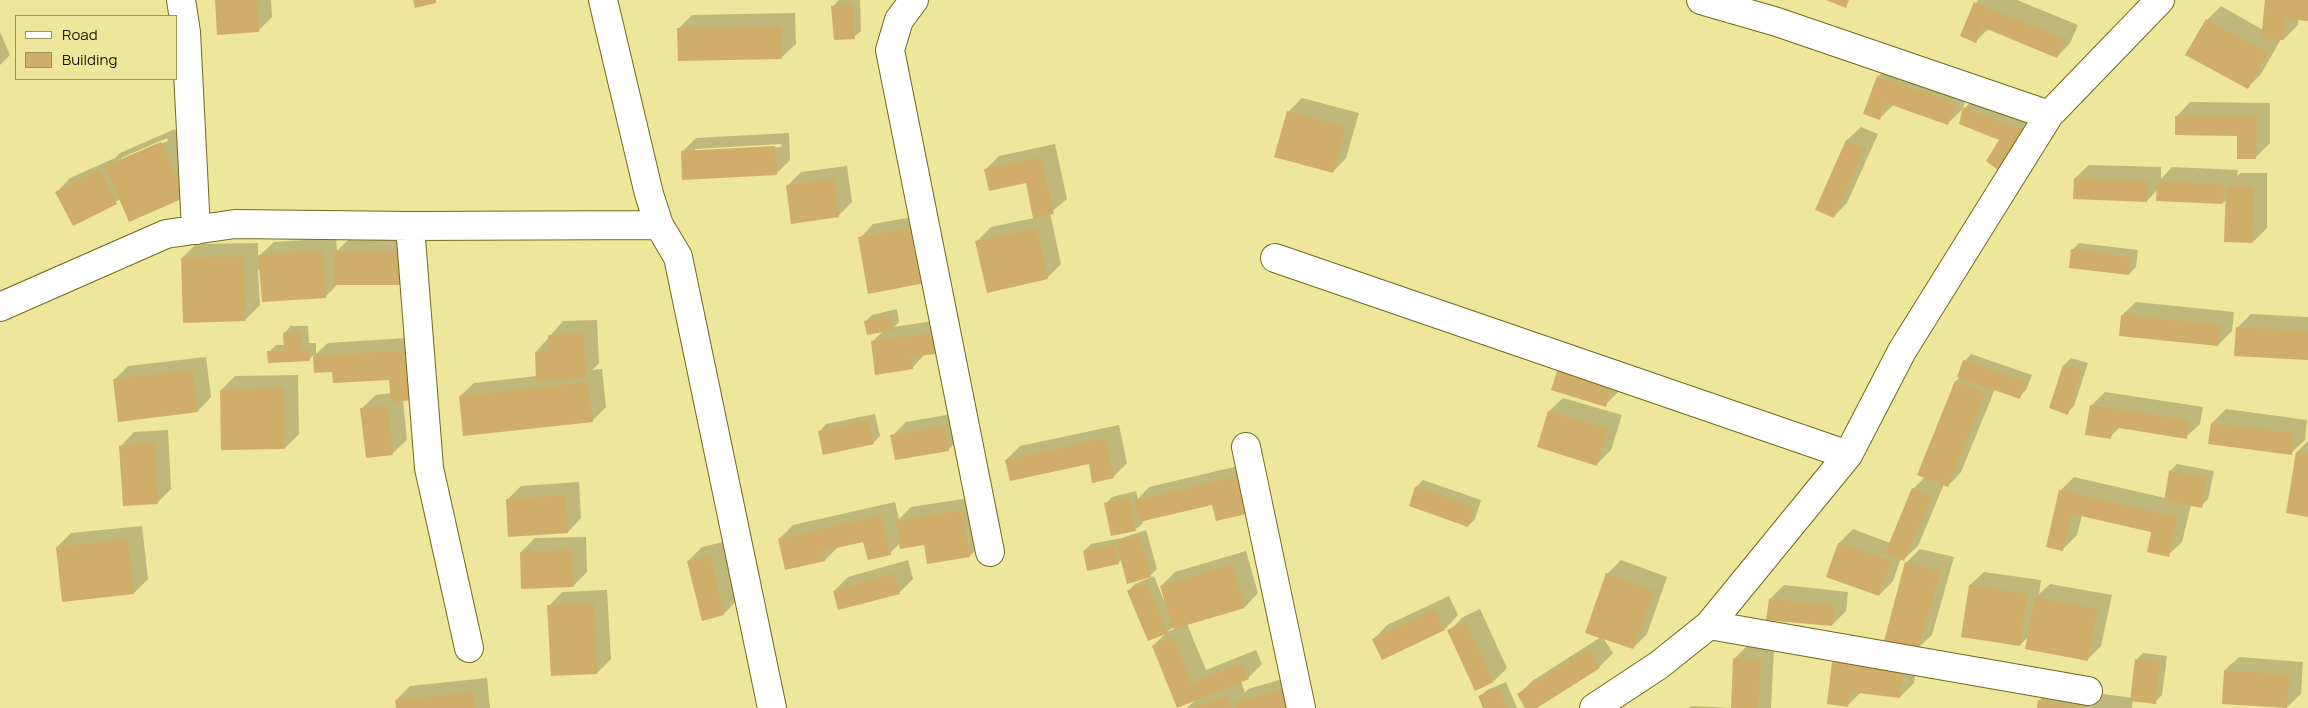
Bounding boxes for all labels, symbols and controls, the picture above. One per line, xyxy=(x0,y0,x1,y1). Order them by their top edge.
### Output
legend xyxy=(15,15,178,80)
text: Road xyxy=(62,24,98,45)
text: Building xyxy=(62,49,117,70)

